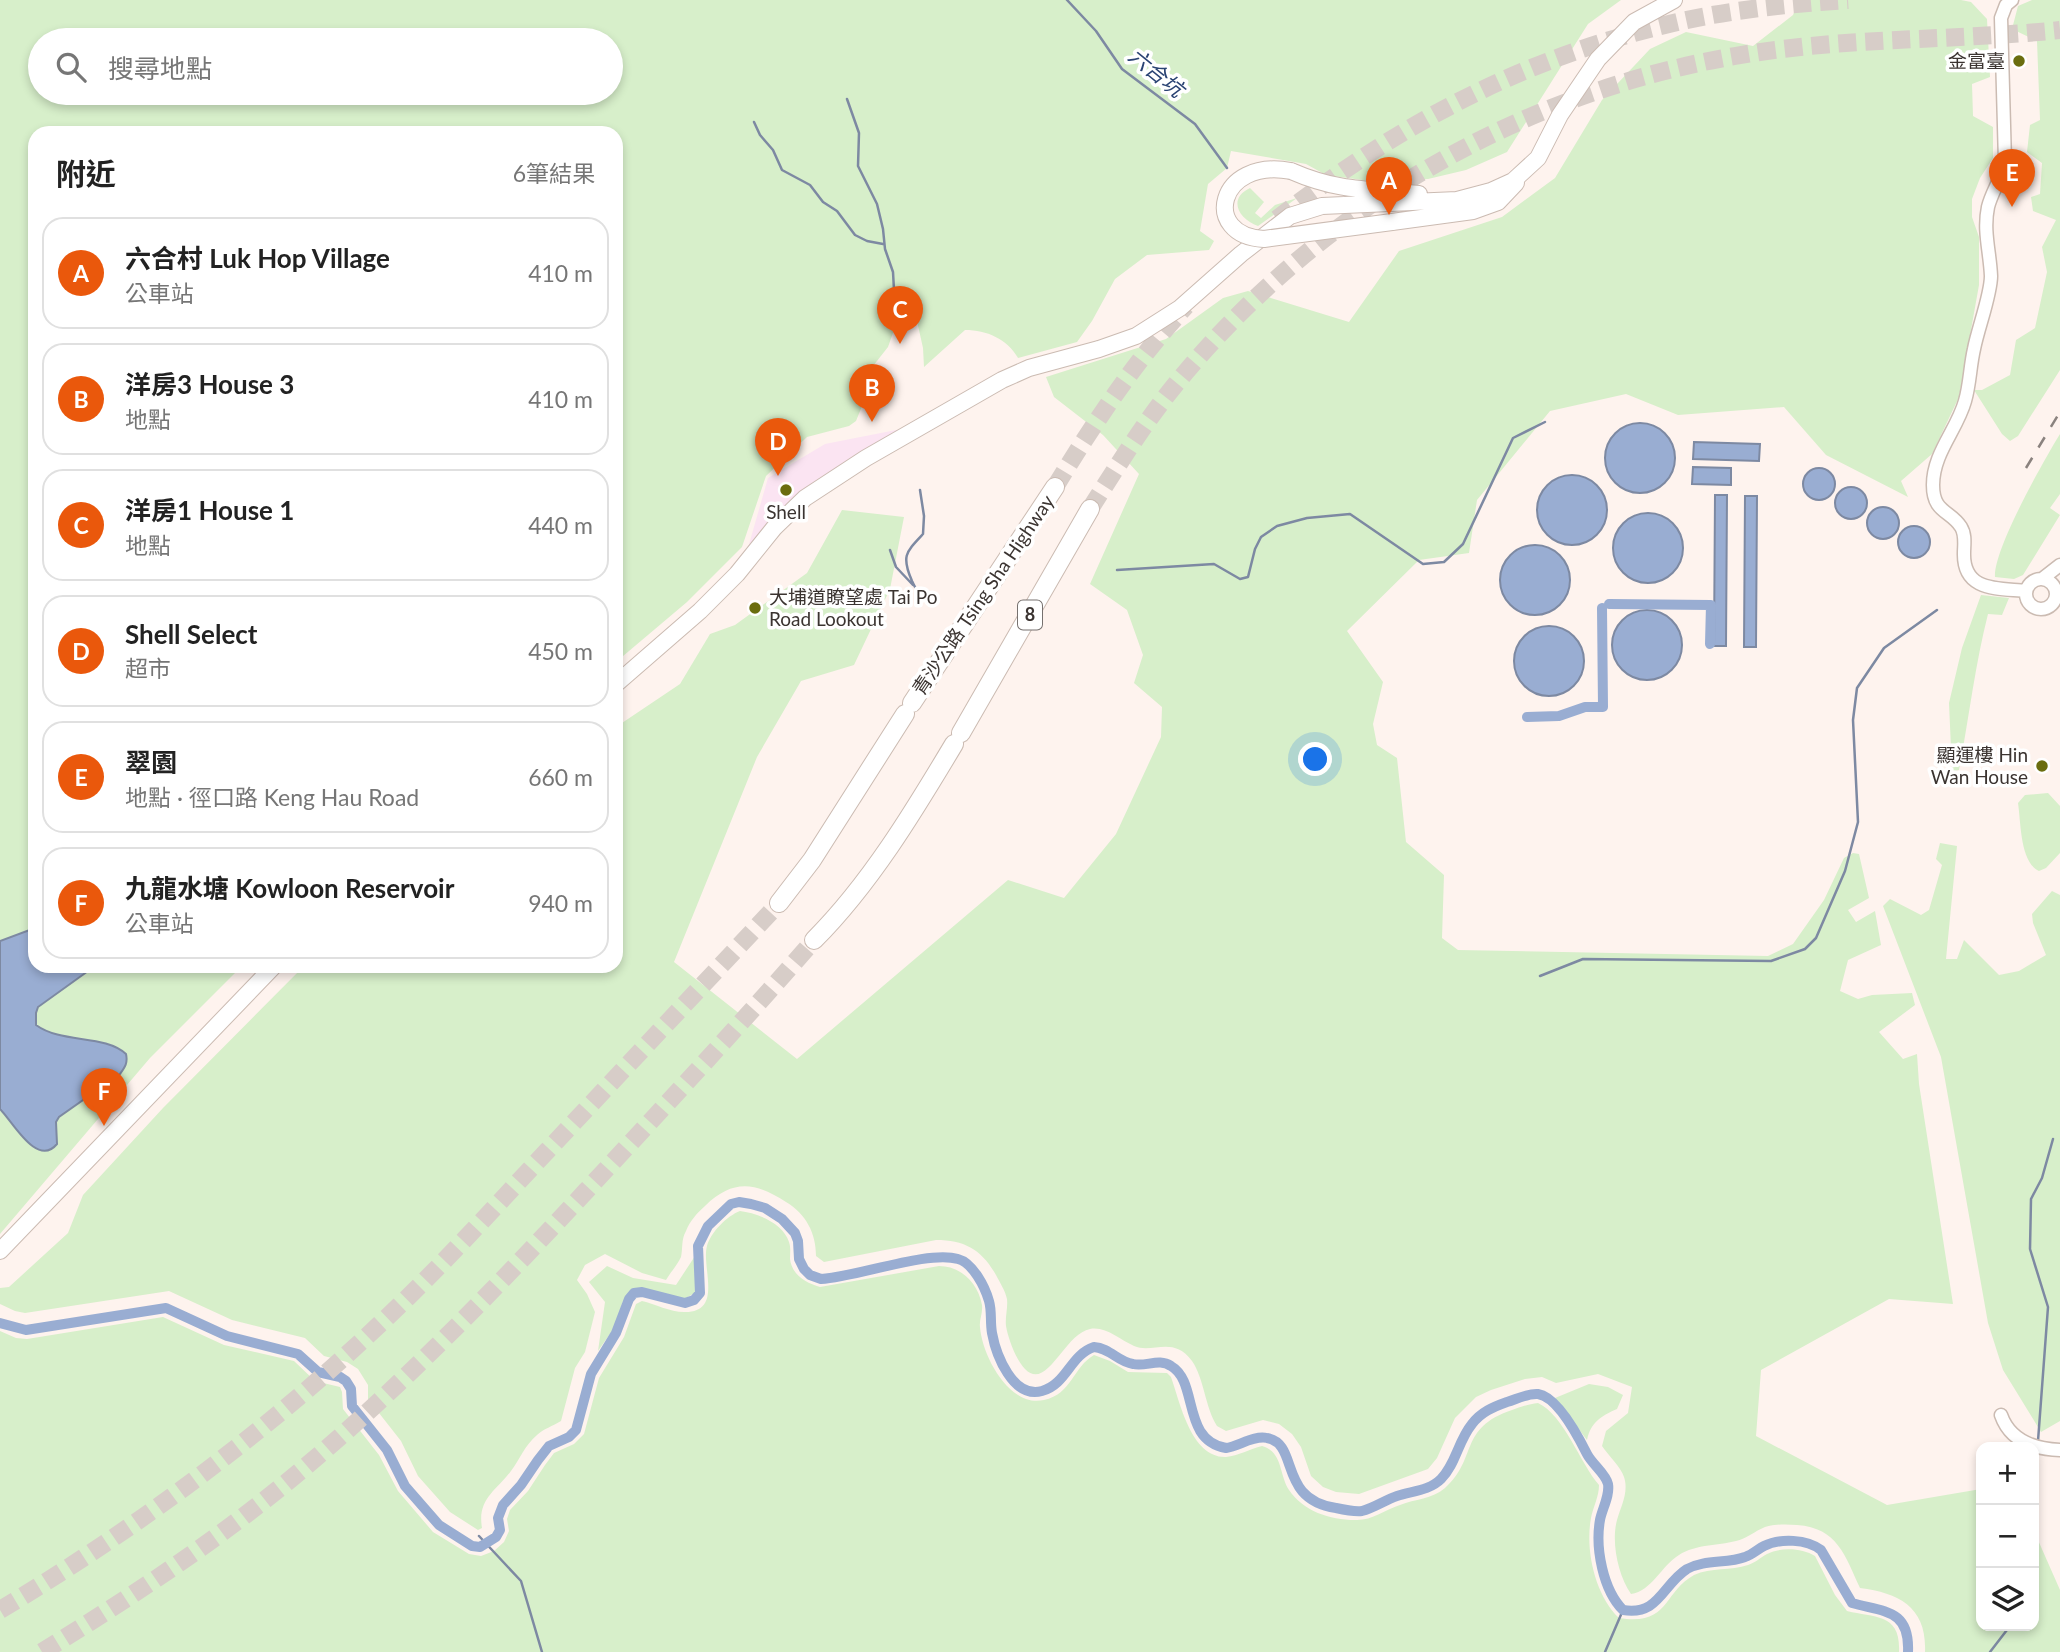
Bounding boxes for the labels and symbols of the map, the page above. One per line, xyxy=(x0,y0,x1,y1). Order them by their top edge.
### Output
water label: 六合坑 xyxy=(1125,42,1192,103)
place label: 金富臺 xyxy=(1948,49,2005,72)
marker: 金富臺 xyxy=(2011,53,2027,69)
pin: E xyxy=(1989,149,2035,207)
pin: A xyxy=(1366,157,1412,215)
pin: C xyxy=(877,286,923,344)
pin: B xyxy=(849,364,895,422)
pin: D xyxy=(755,418,801,476)
marker: Shell xyxy=(778,482,794,498)
street label: 青沙公路 Tsing Sha Highway xyxy=(907,490,1058,699)
place label: Shell xyxy=(766,500,806,523)
place label: 大埔道瞭望處 Tai Po Road Lookout xyxy=(769,585,937,630)
marker: 大埔道瞭望處 Tai Po Road Lookout xyxy=(747,600,763,616)
road number: 8 xyxy=(1018,600,1042,630)
your location xyxy=(1298,742,1332,776)
place label: 顯運樓 Hin Wan House xyxy=(1931,743,2028,788)
marker: 顯運樓 Hin Wan House xyxy=(2034,758,2050,774)
pin: F xyxy=(81,1068,127,1126)

